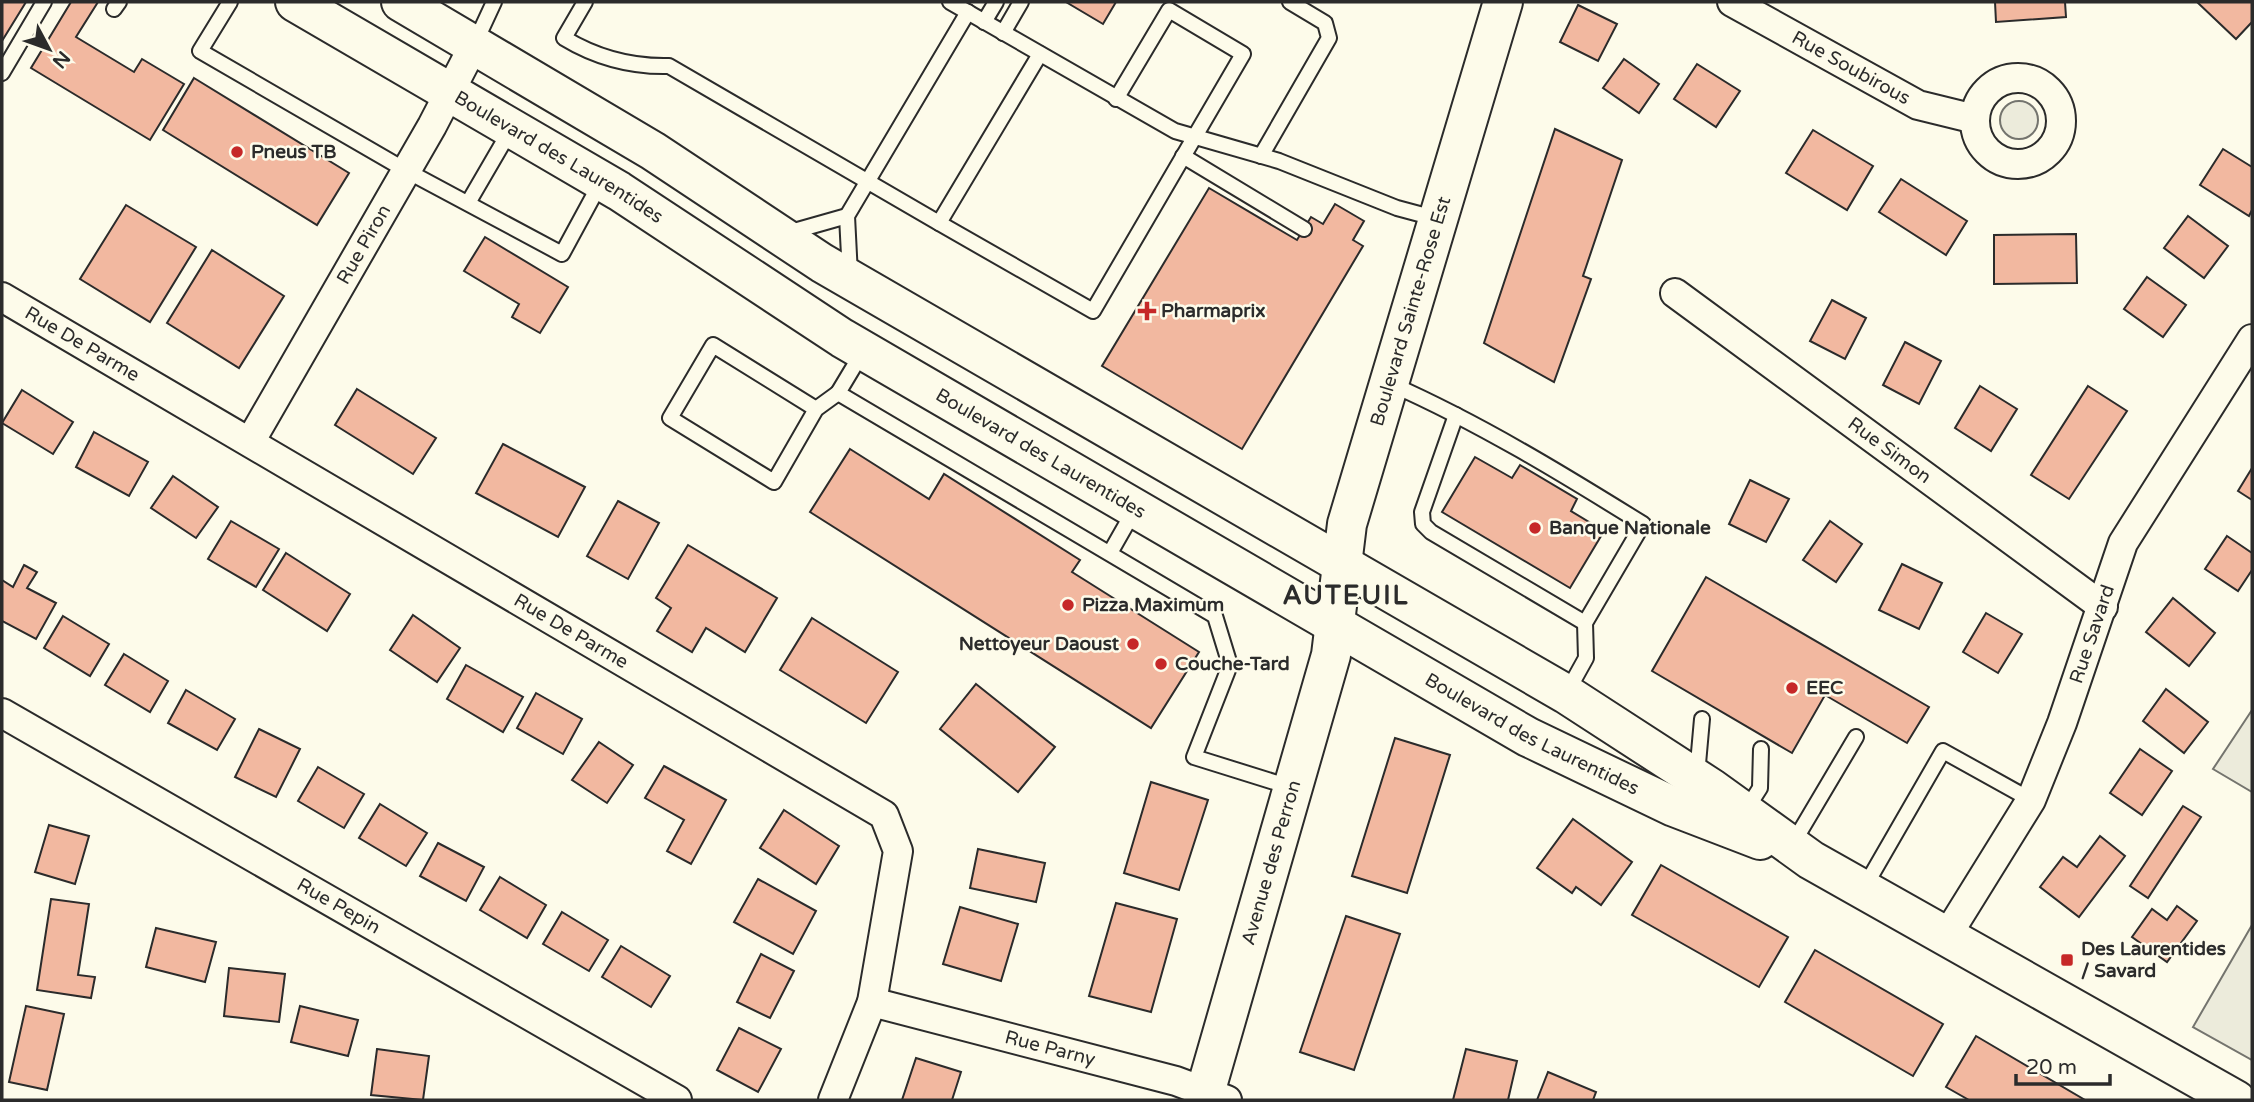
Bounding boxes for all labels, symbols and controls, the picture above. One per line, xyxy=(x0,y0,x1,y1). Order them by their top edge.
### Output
north arrow xyxy=(14,14,84,84)
street label: Rue Soubirous xyxy=(1788,26,1914,109)
text: N xyxy=(48,47,74,72)
street label: Boulevard des Laurentides xyxy=(450,86,667,228)
place label: Pneus TB xyxy=(251,141,336,163)
marker: Pneus TB xyxy=(229,144,245,160)
street label: Boulevard Sainte-Rose Est xyxy=(1366,194,1455,429)
street label: Rue Piron xyxy=(332,201,395,288)
place label: Pharmaprix xyxy=(1161,300,1266,323)
street label: Rue De Parme xyxy=(21,302,143,386)
marker: Pharmaprix xyxy=(1139,303,1155,319)
street label: Boulevard des Laurentides xyxy=(932,384,1150,523)
street label: Rue Simon xyxy=(1844,413,1935,488)
place label: Banque Nationale xyxy=(1549,517,1711,540)
marker: Banque Nationale xyxy=(1527,520,1543,536)
district label: AUTEUIL xyxy=(1282,580,1410,611)
street label: Rue Savard xyxy=(2065,582,2119,686)
street label: Rue De Parme xyxy=(510,589,632,673)
place label: Pizza Maximum xyxy=(1082,594,1224,616)
marker: Pizza Maximum xyxy=(1060,597,1076,613)
place label: Nettoyeur Daoust xyxy=(959,633,1120,656)
marker: Nettoyeur Daoust xyxy=(1125,636,1141,652)
place label: Couche-Tard xyxy=(1175,653,1290,675)
marker: Couche-Tard xyxy=(1153,656,1169,672)
street label: Boulevard des Laurentides xyxy=(1421,668,1643,800)
place label: EEC xyxy=(1806,677,1843,699)
marker: EEC xyxy=(1784,680,1800,696)
street label: Avenue des Perron xyxy=(1237,778,1305,948)
street label: Rue Pepin xyxy=(293,873,384,939)
place label: Des Laurentides / Savard xyxy=(2081,938,2226,982)
marker: Des Laurentides / Savard xyxy=(2059,952,2075,968)
street label: Rue Parny xyxy=(1002,1026,1098,1071)
scale bar xyxy=(2016,1042,2110,1086)
text: 20 m xyxy=(2026,1055,2077,1080)

